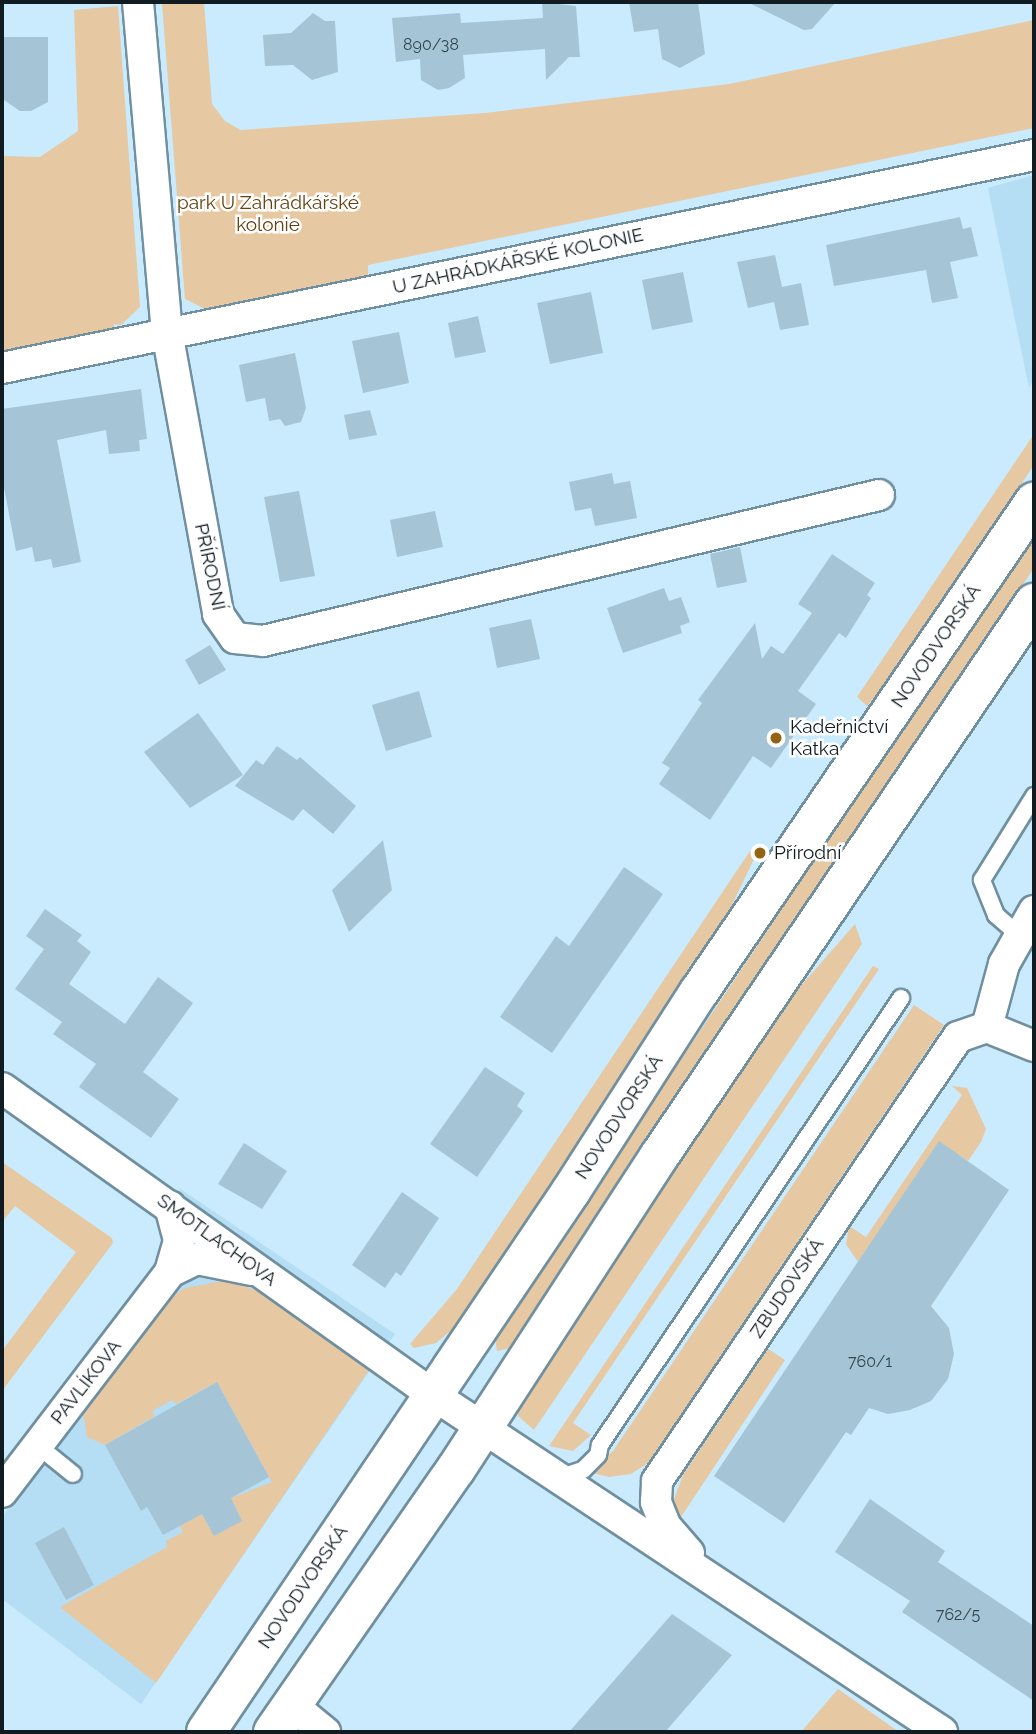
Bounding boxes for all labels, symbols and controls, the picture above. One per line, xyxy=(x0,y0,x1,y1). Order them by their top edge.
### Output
house number: 890/38 xyxy=(403,35,459,55)
park label: park U Zahrádkářské kolonie xyxy=(177,192,359,236)
street label: U ZAHRÁDKÁŘSKÉ KOLONIE xyxy=(390,223,646,299)
street label: PŘÍRODNÍ xyxy=(190,521,230,613)
street label: NOVODVORSKÁ xyxy=(886,580,986,712)
place label: Kadeřnictví Katka xyxy=(790,716,888,760)
marker: Kadeřnictví Katka xyxy=(768,730,784,746)
place label: Přírodní xyxy=(774,842,841,864)
marker: Přírodní xyxy=(752,845,768,861)
street label: NOVODVORSKÁ xyxy=(570,1050,668,1184)
street label: SMOTLACHOVA xyxy=(153,1189,281,1291)
street label: ZBUDOVSKÁ xyxy=(745,1234,829,1342)
street label: PAVLÍKOVA xyxy=(46,1335,126,1429)
house number: 760/1 xyxy=(848,1352,892,1372)
street label: NOVODVORSKÁ xyxy=(253,1521,353,1653)
house number: 762/5 xyxy=(936,1605,980,1625)

